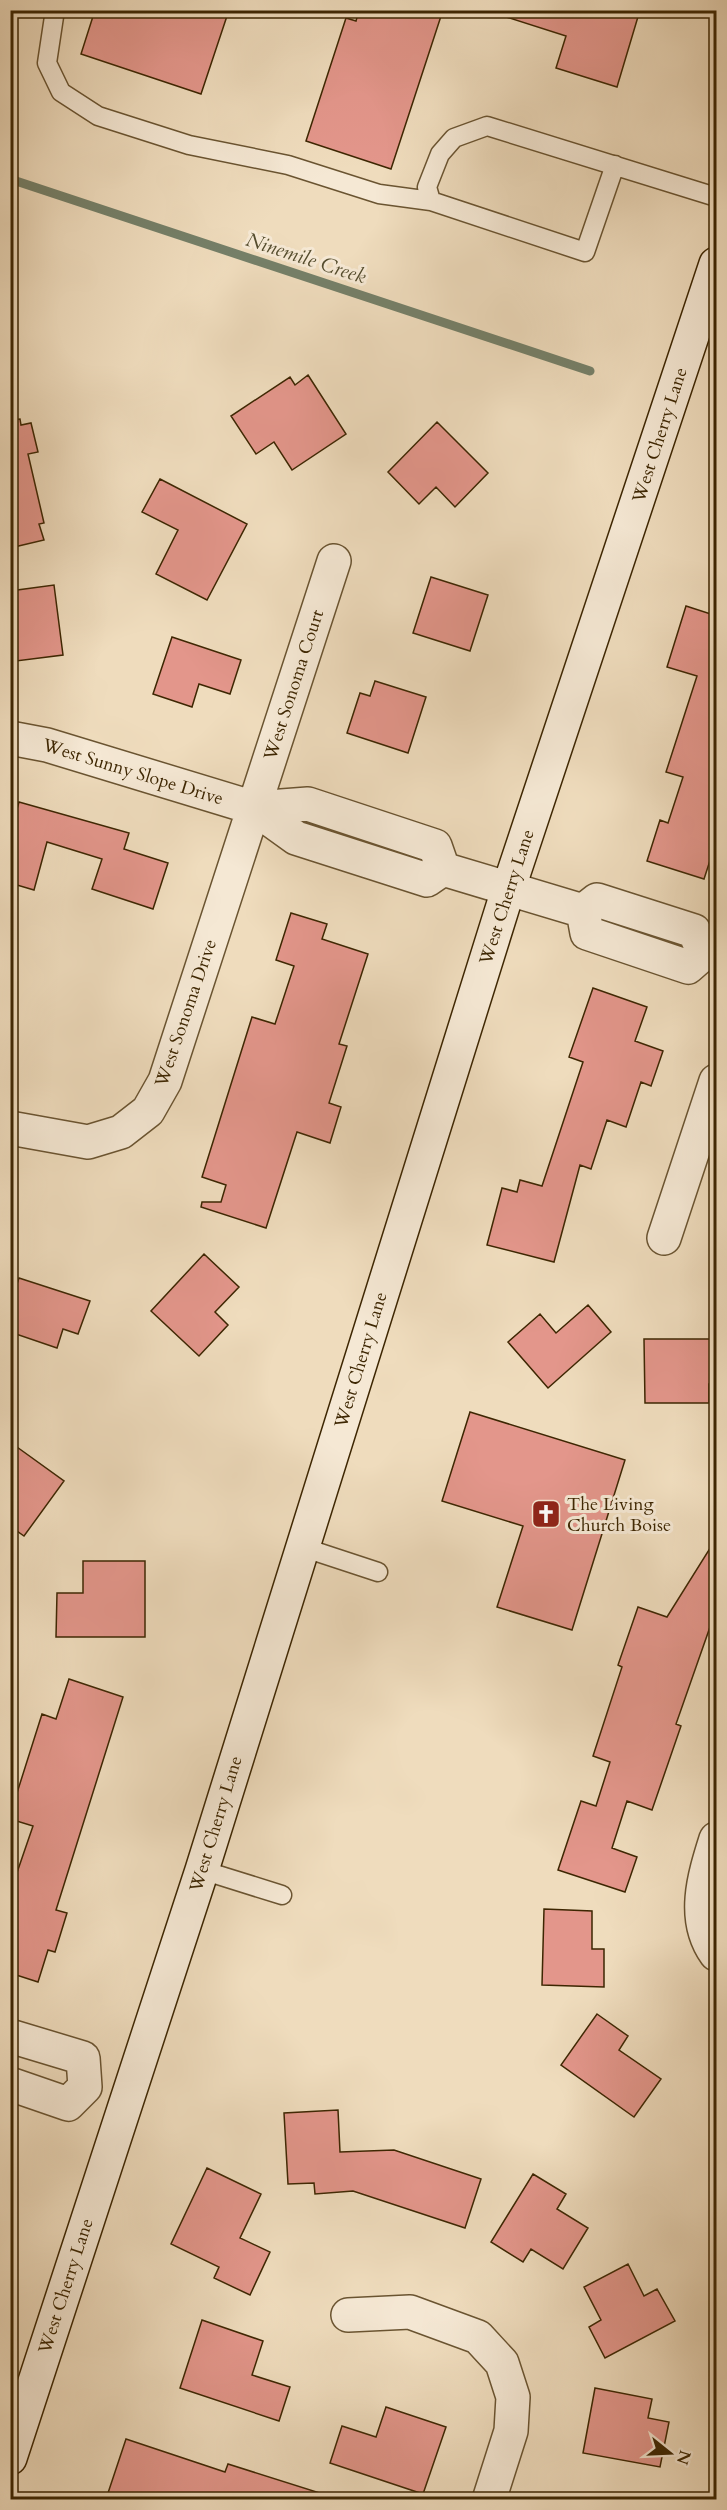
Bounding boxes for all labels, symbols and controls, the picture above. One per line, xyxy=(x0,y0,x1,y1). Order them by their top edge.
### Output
water label: Ninemile Creek xyxy=(242,226,370,290)
street label: West Cherry Lane xyxy=(626,364,694,507)
street label: West Sonoma Court xyxy=(258,606,330,764)
street label: West Sunny Slope Drive xyxy=(39,732,226,811)
street label: West Cherry Lane xyxy=(473,826,541,969)
street label: West Sonoma Drive xyxy=(149,936,223,1091)
street label: West Cherry Lane xyxy=(328,1289,394,1432)
place label: The Living Church Boise xyxy=(567,1492,671,1538)
church icon: The Living Church Boise xyxy=(530,1498,562,1530)
street label: West Cherry Lane xyxy=(183,1753,249,1896)
street label: West Cherry Lane xyxy=(32,2215,100,2358)
north arrow xyxy=(640,2423,700,2483)
text: N xyxy=(671,2447,696,2467)

